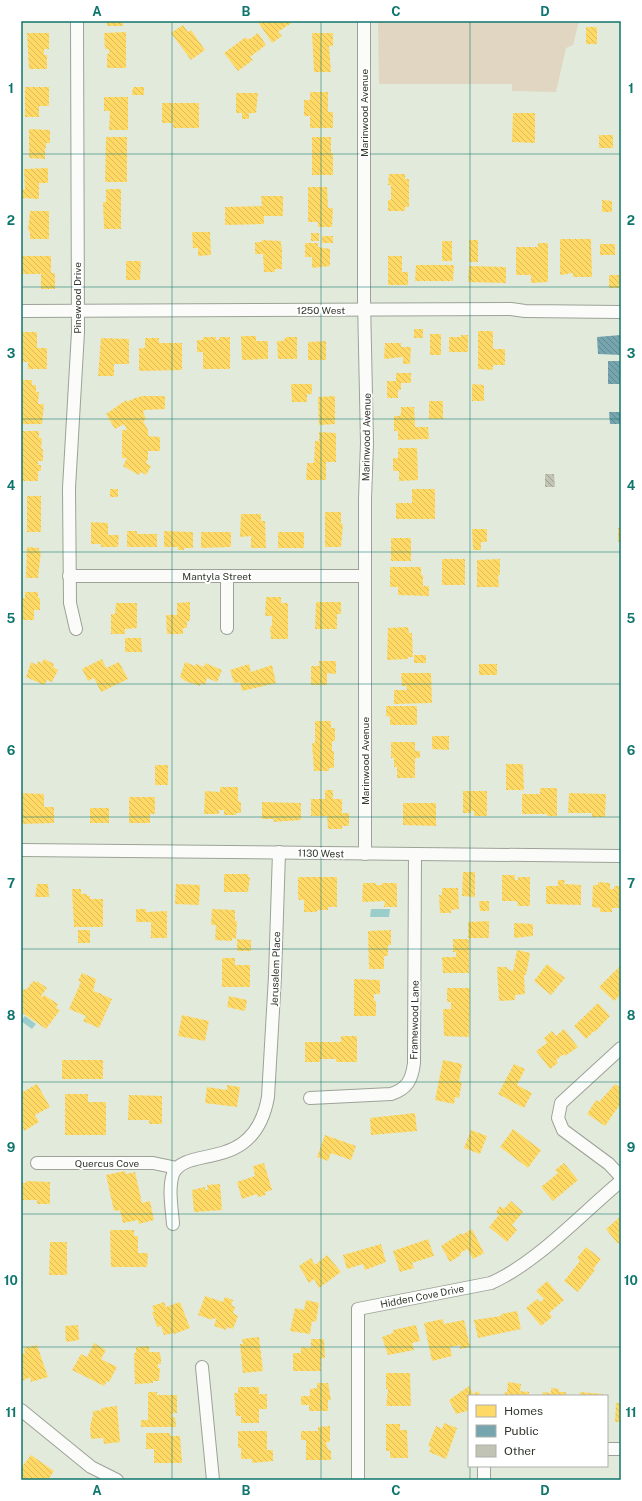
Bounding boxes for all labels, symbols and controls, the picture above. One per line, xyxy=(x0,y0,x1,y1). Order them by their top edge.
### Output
text: A xyxy=(92,4,102,19)
text: B xyxy=(242,4,251,19)
text: C xyxy=(391,4,401,19)
text: D xyxy=(540,4,550,19)
street label: Marinwood Avenue xyxy=(358,69,370,157)
text: 1 xyxy=(8,81,14,96)
text: 1 xyxy=(628,81,634,96)
text: 2 xyxy=(7,213,15,228)
text: 2 xyxy=(627,213,635,228)
street label: Pinewood Drive xyxy=(71,262,83,334)
street label: 1250 West xyxy=(297,304,345,316)
text: 3 xyxy=(7,346,16,361)
text: 3 xyxy=(627,346,636,361)
street label: Marinwood Avenue xyxy=(359,392,373,481)
text: 4 xyxy=(7,478,16,493)
text: 4 xyxy=(627,478,636,493)
street label: Mantyla Street xyxy=(182,570,252,582)
text: 5 xyxy=(7,611,16,626)
text: 5 xyxy=(627,611,636,626)
street label: Marinwood Avenue xyxy=(359,717,371,805)
text: 6 xyxy=(7,743,16,758)
text: 6 xyxy=(627,743,636,758)
street label: 1130 West xyxy=(298,847,344,859)
text: 7 xyxy=(7,876,15,891)
text: 7 xyxy=(627,876,635,891)
street label: Jerusalem Place xyxy=(268,931,282,1007)
street label: Framewood Lane xyxy=(407,980,421,1060)
text: 8 xyxy=(7,1008,16,1023)
text: 8 xyxy=(627,1008,636,1023)
text: 9 xyxy=(7,1140,15,1155)
text: 9 xyxy=(627,1140,635,1155)
street label: Quercus Cove xyxy=(75,1157,140,1169)
text: 10 xyxy=(4,1273,18,1288)
text: 10 xyxy=(624,1273,638,1288)
street label: Hidden Cove Drive xyxy=(379,1282,465,1310)
legend xyxy=(468,1395,608,1467)
text: Homes xyxy=(504,1404,543,1418)
text: 11 xyxy=(5,1405,17,1420)
text: 11 xyxy=(625,1405,637,1420)
text: Public xyxy=(504,1424,539,1438)
text: Other xyxy=(504,1444,536,1458)
text: A xyxy=(92,1483,102,1498)
text: B xyxy=(242,1483,251,1498)
text: C xyxy=(391,1483,401,1498)
text: D xyxy=(540,1483,550,1498)

